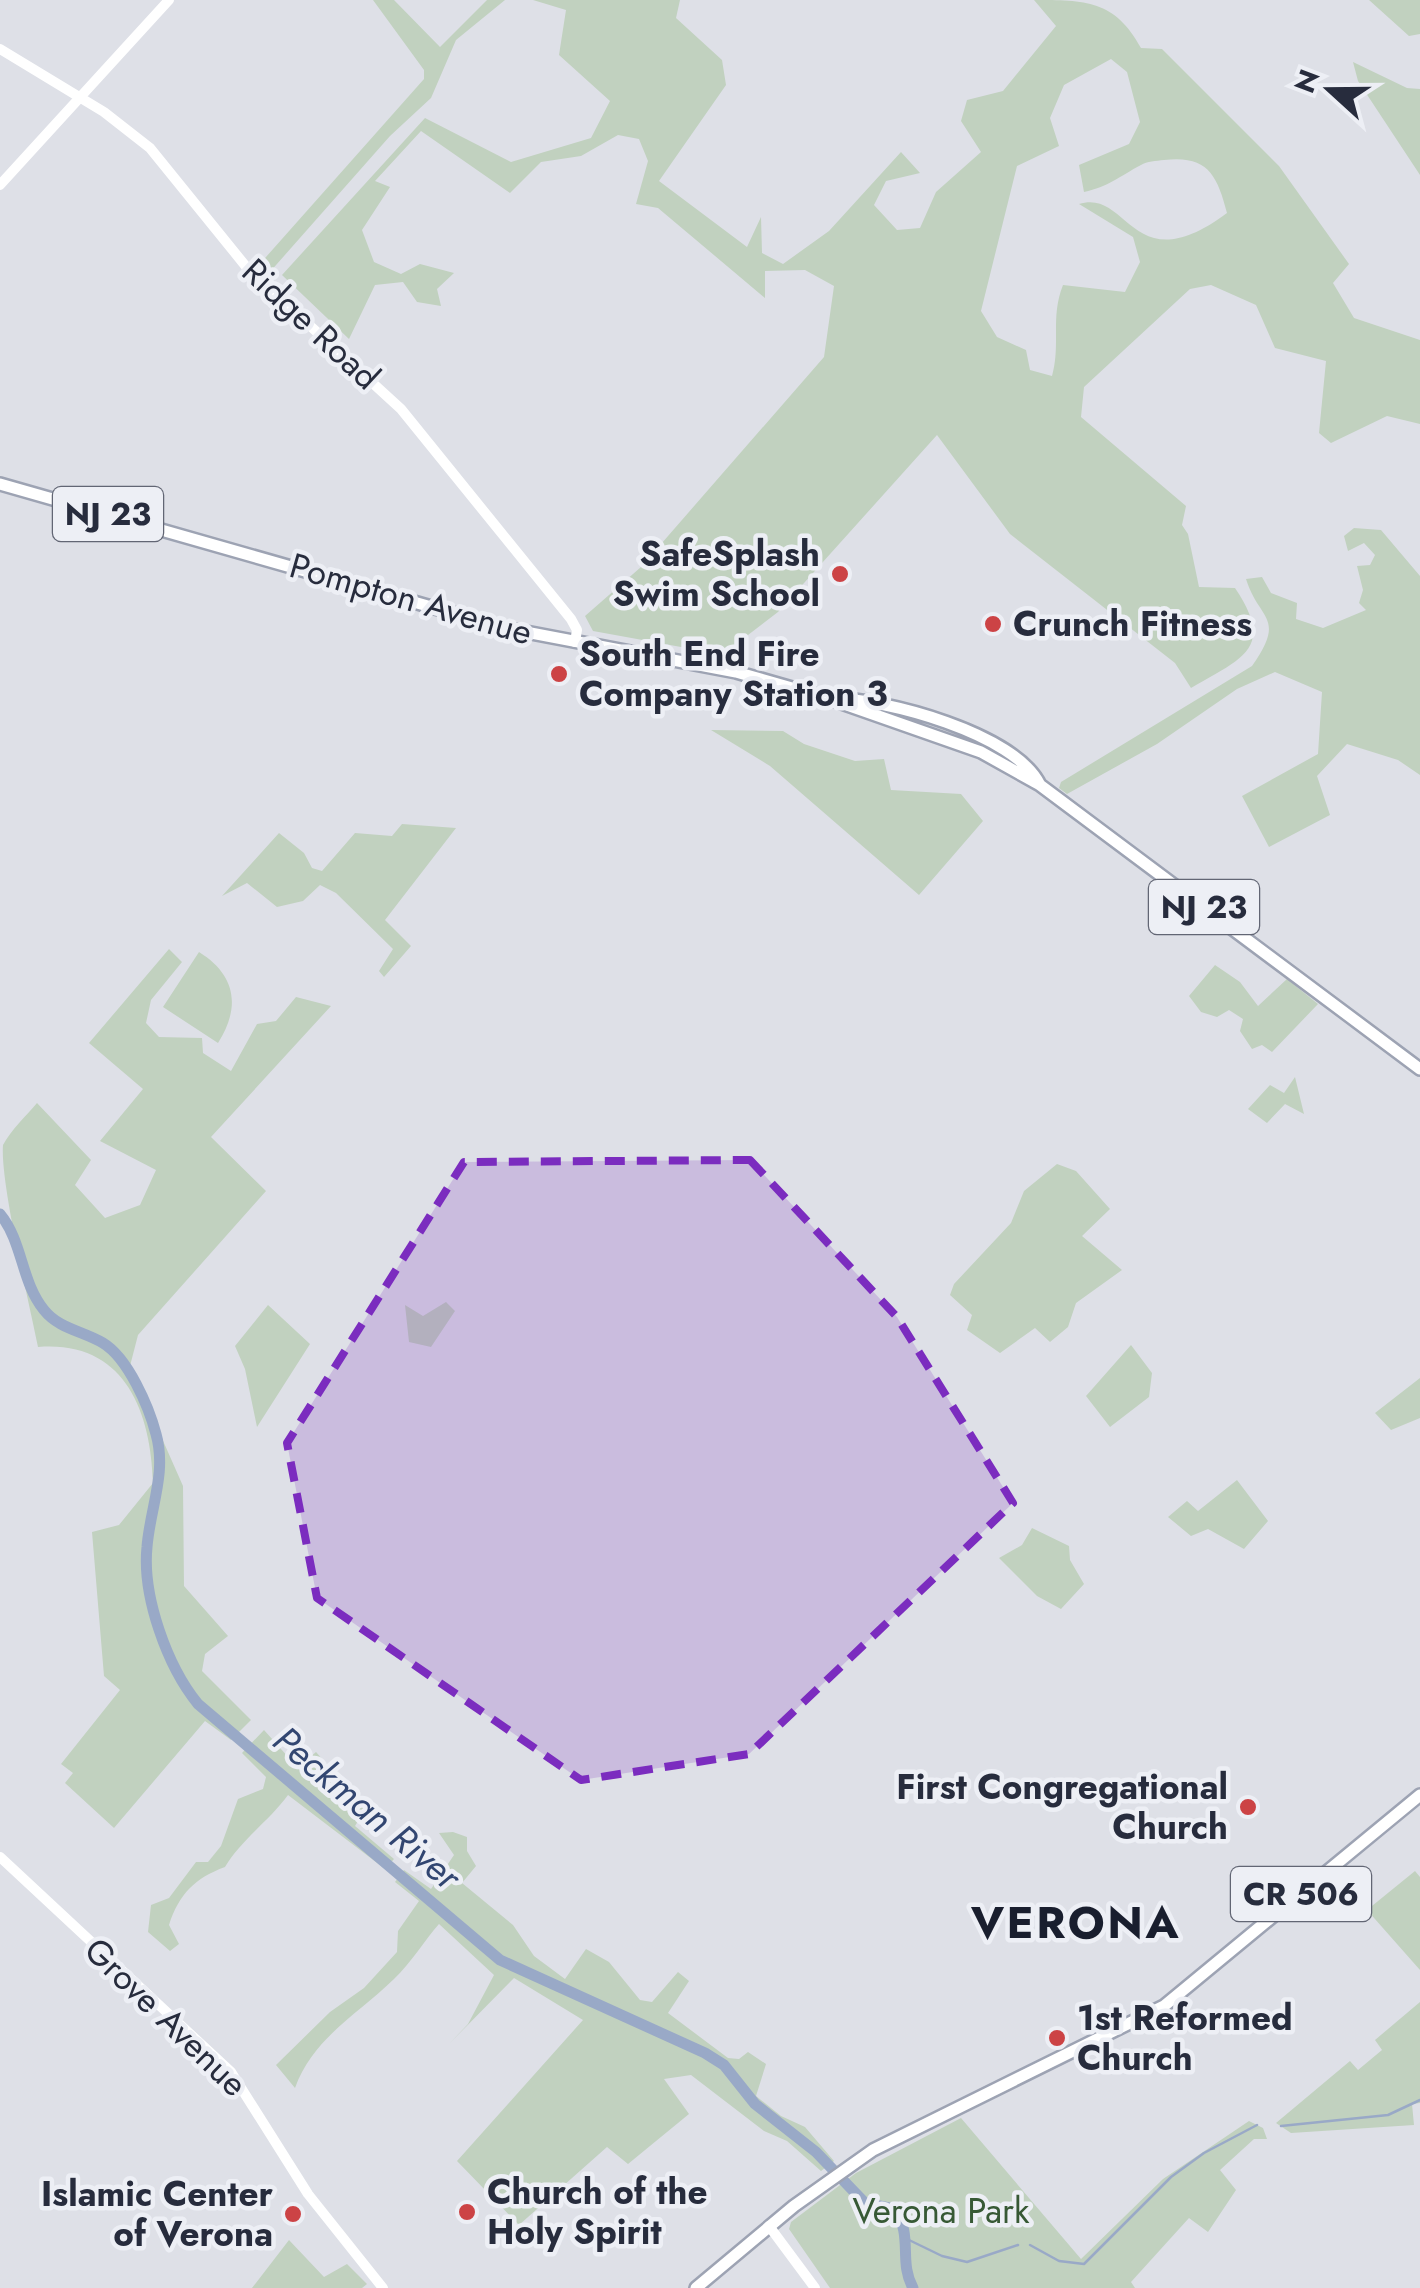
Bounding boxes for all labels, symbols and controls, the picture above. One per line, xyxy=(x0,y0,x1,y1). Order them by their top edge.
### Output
north arrow xyxy=(1280,40,1380,140)
text: N xyxy=(1284,63,1330,99)
street label: Ridge Road xyxy=(231,247,391,401)
road number: NJ 23 xyxy=(53,487,163,541)
place label: SafeSplash Swim School xyxy=(613,529,820,619)
street label: Pompton Avenue xyxy=(284,541,538,657)
marker: SafeSplash Swim School xyxy=(829,563,851,585)
place label: Crunch Fitness xyxy=(1013,599,1252,649)
marker: Crunch Fitness xyxy=(982,613,1004,635)
place label: South End Fire Company Station 3 xyxy=(579,629,888,719)
marker: South End Fire Company Station 3 xyxy=(548,663,570,685)
road number: NJ 23 xyxy=(1149,880,1259,934)
water label: Peckman River xyxy=(262,1713,475,1904)
place label: First Congregational Church xyxy=(896,1762,1228,1852)
marker: First Congregational Church xyxy=(1237,1796,1259,1818)
road number: CR 506 xyxy=(1231,1867,1371,1921)
district label: VERONA xyxy=(970,1890,1181,1955)
street label: Grove Avenue xyxy=(73,1926,259,2108)
place label: 1st Reformed Church xyxy=(1077,1993,1293,2083)
marker: 1st Reformed Church xyxy=(1046,2027,1068,2049)
place label: Church of the Holy Spirit xyxy=(487,2167,707,2257)
place label: Islamic Center of Verona xyxy=(41,2169,274,2259)
park label: Verona Park xyxy=(853,2186,1030,2236)
marker: Church of the Holy Spirit xyxy=(456,2201,478,2223)
marker: Islamic Center of Verona xyxy=(282,2203,304,2225)

